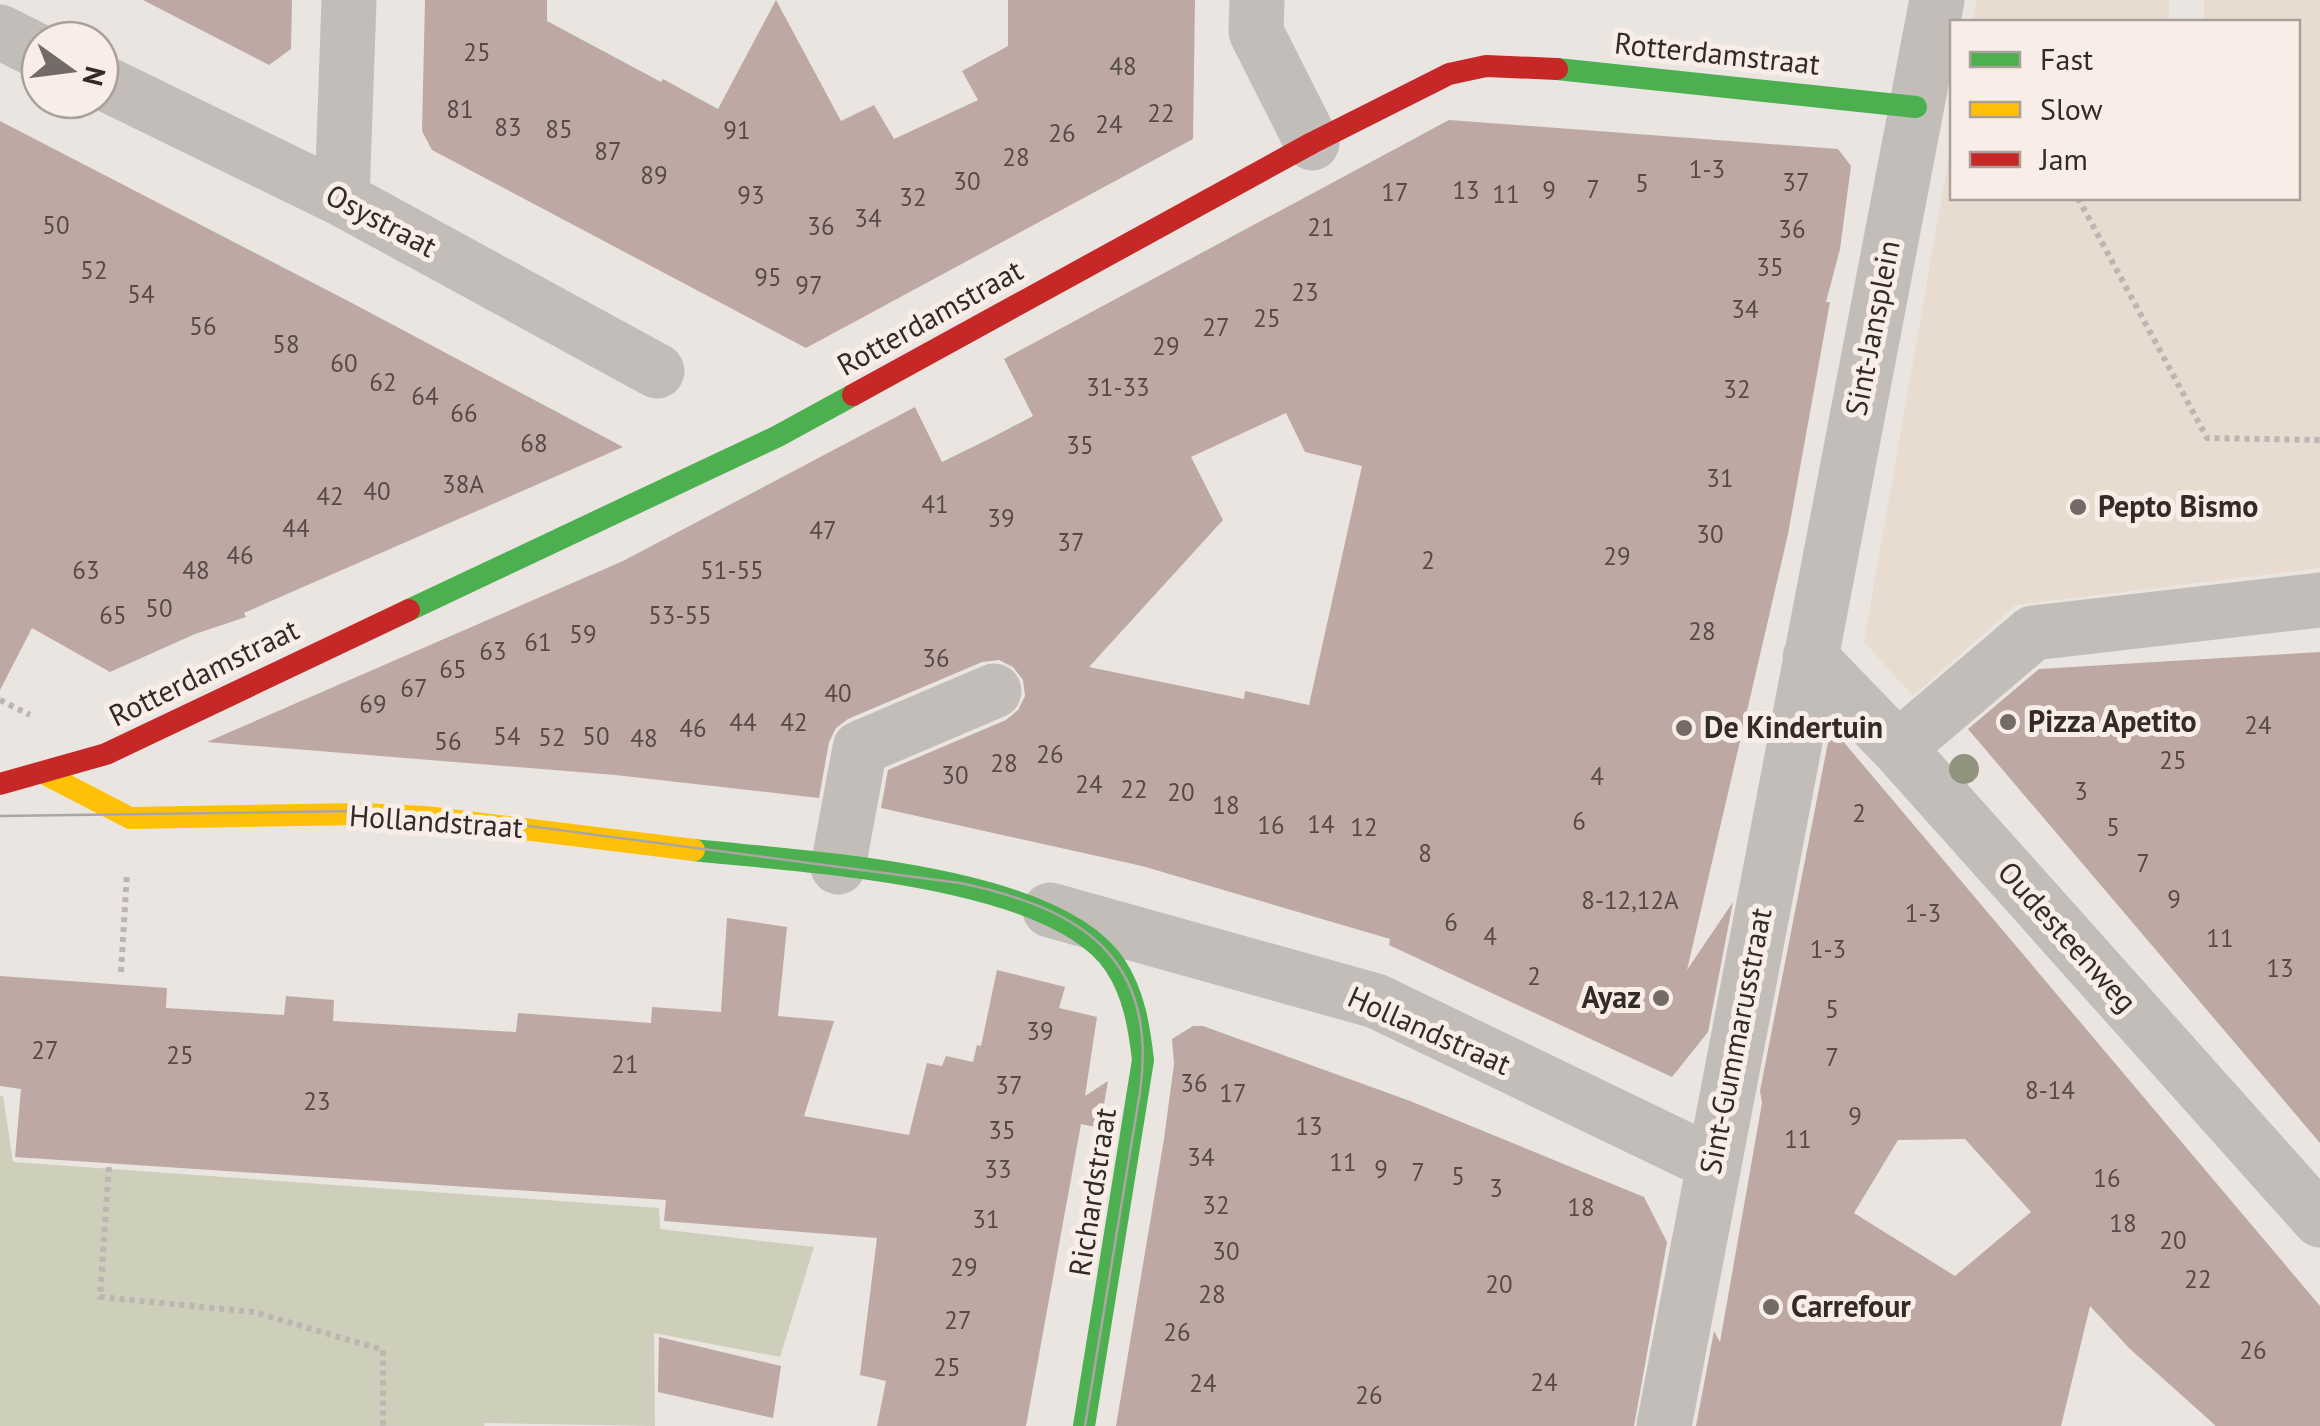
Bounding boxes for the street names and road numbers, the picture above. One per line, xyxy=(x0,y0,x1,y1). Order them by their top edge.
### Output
street label: Rotterdamstraat xyxy=(1613,22,1822,83)
street label: Osystraat xyxy=(320,174,444,265)
street label: Sint-Jansplein xyxy=(1835,237,1908,419)
street label: Rotterdamstraat xyxy=(830,250,1029,384)
street label: Rotterdamstraat xyxy=(102,609,305,734)
street label: Hollandstraat xyxy=(348,795,524,846)
street label: Oudesteenweg xyxy=(1990,852,2146,1020)
street label: Sint-Gummarusstraat xyxy=(1690,904,1779,1177)
street label: Hollandstraat xyxy=(1342,976,1517,1083)
street label: Richardstraat xyxy=(1059,1105,1124,1279)

